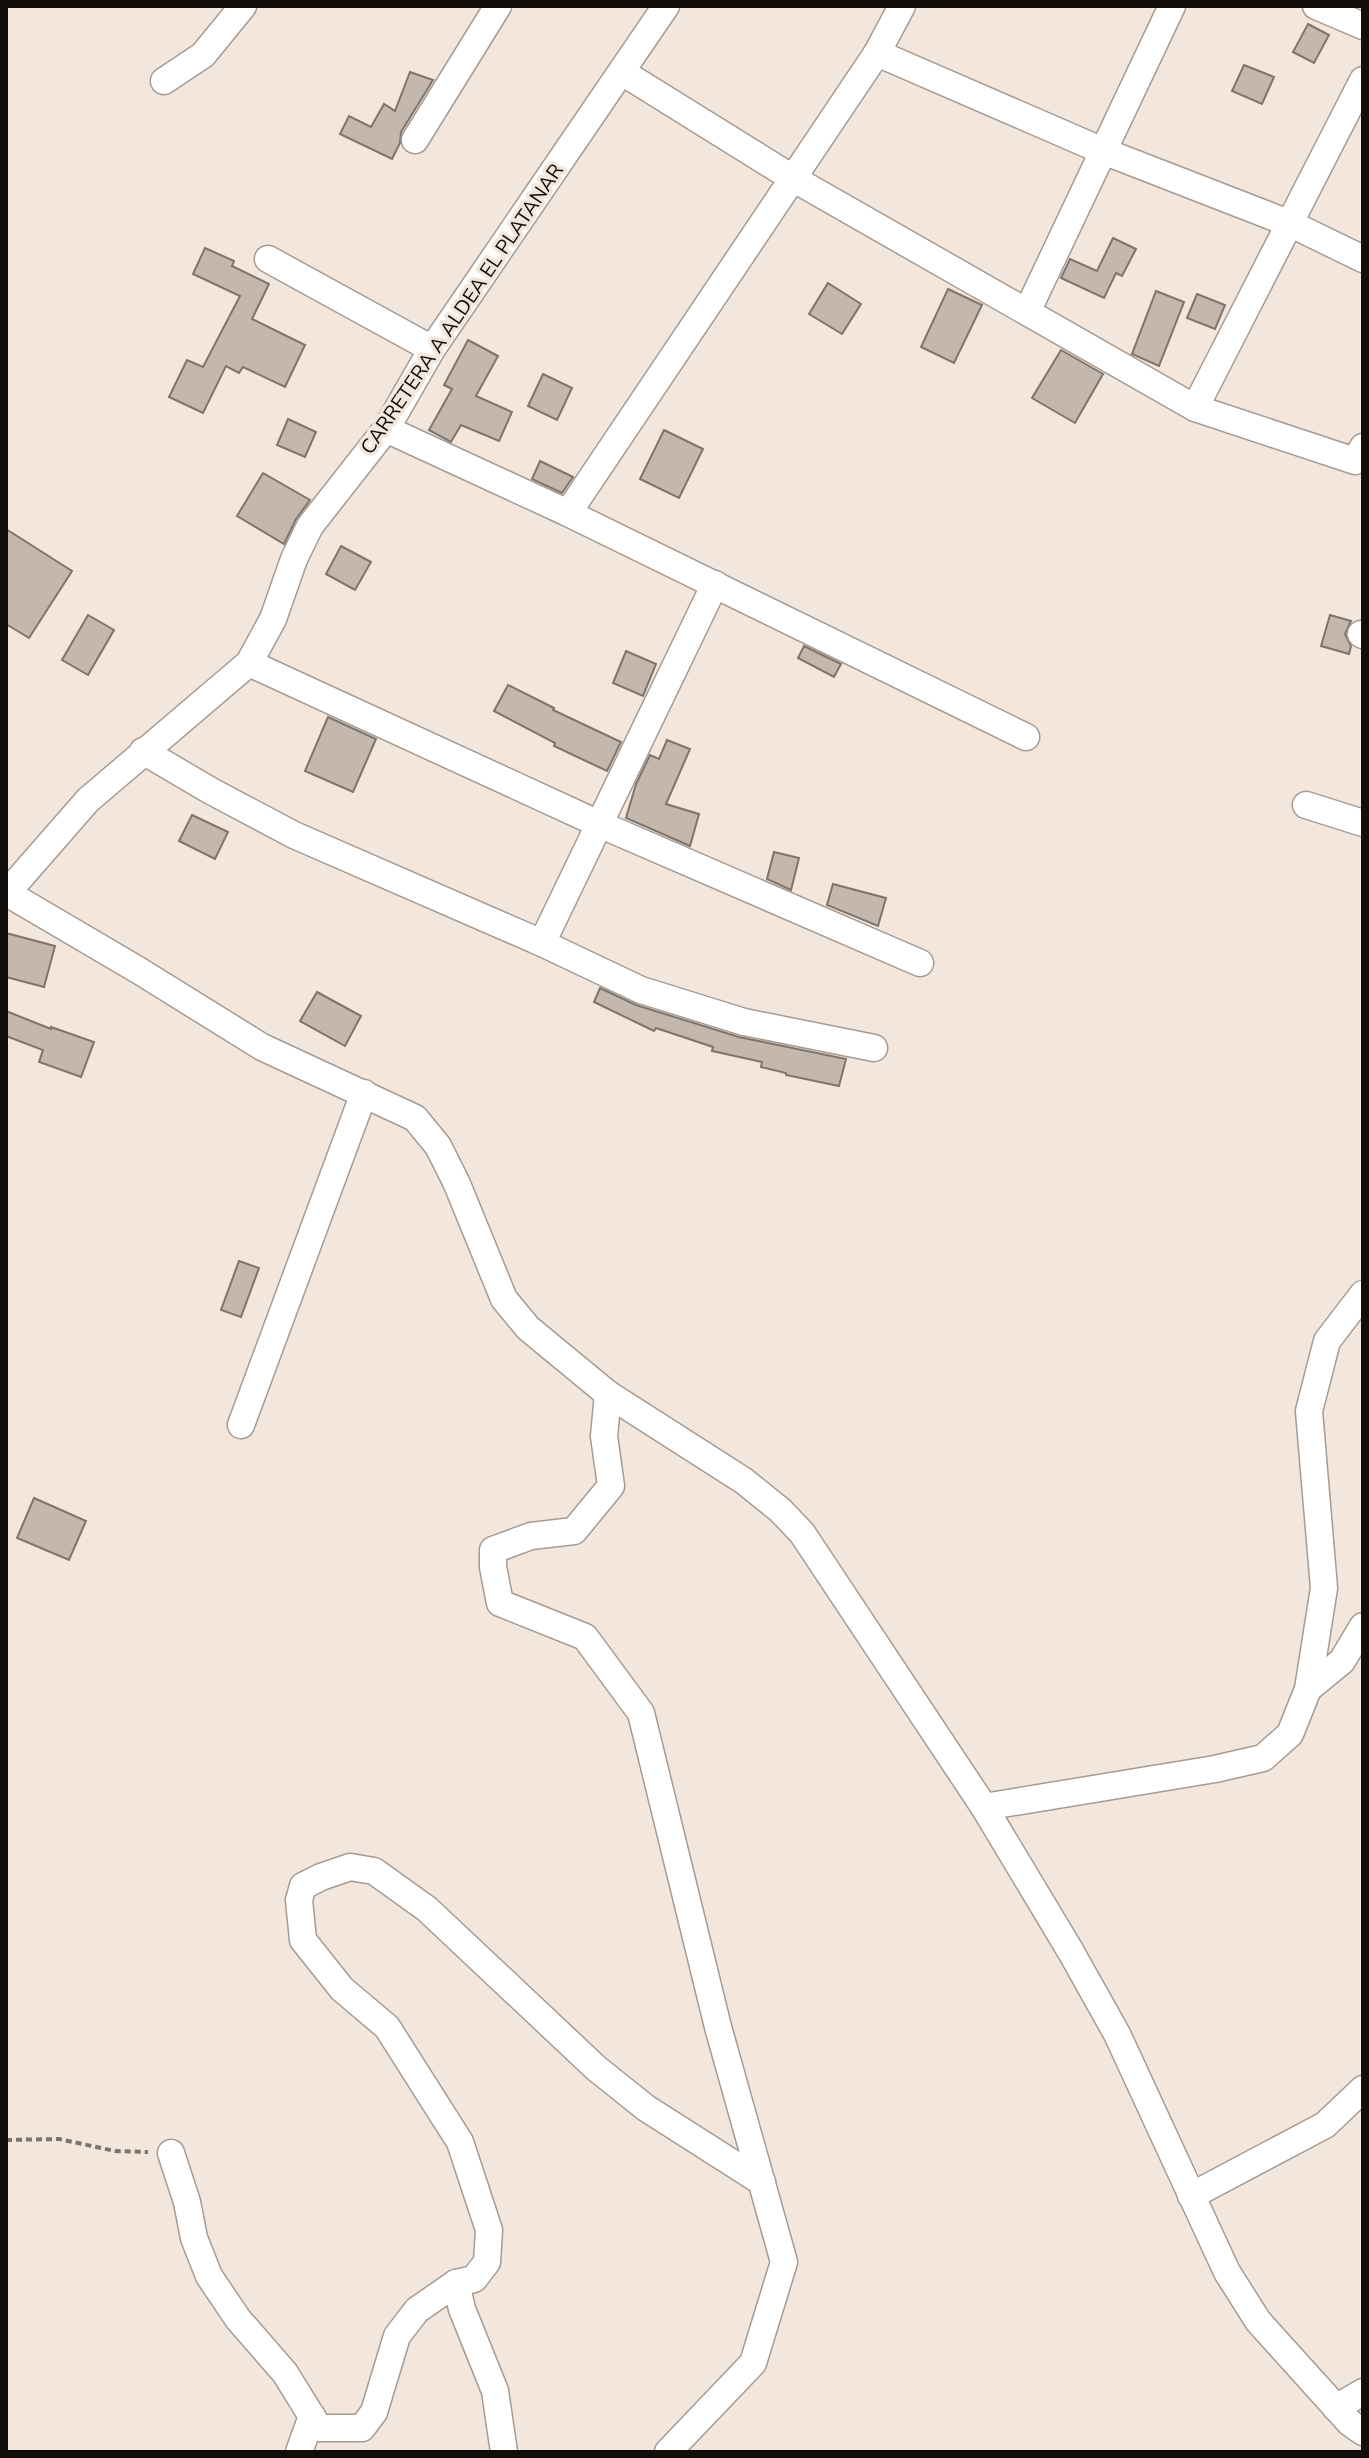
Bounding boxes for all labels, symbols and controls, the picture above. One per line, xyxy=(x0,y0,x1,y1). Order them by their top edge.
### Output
street label: CARRETERA A ALDEA EL PLATANAR xyxy=(354,158,570,460)

